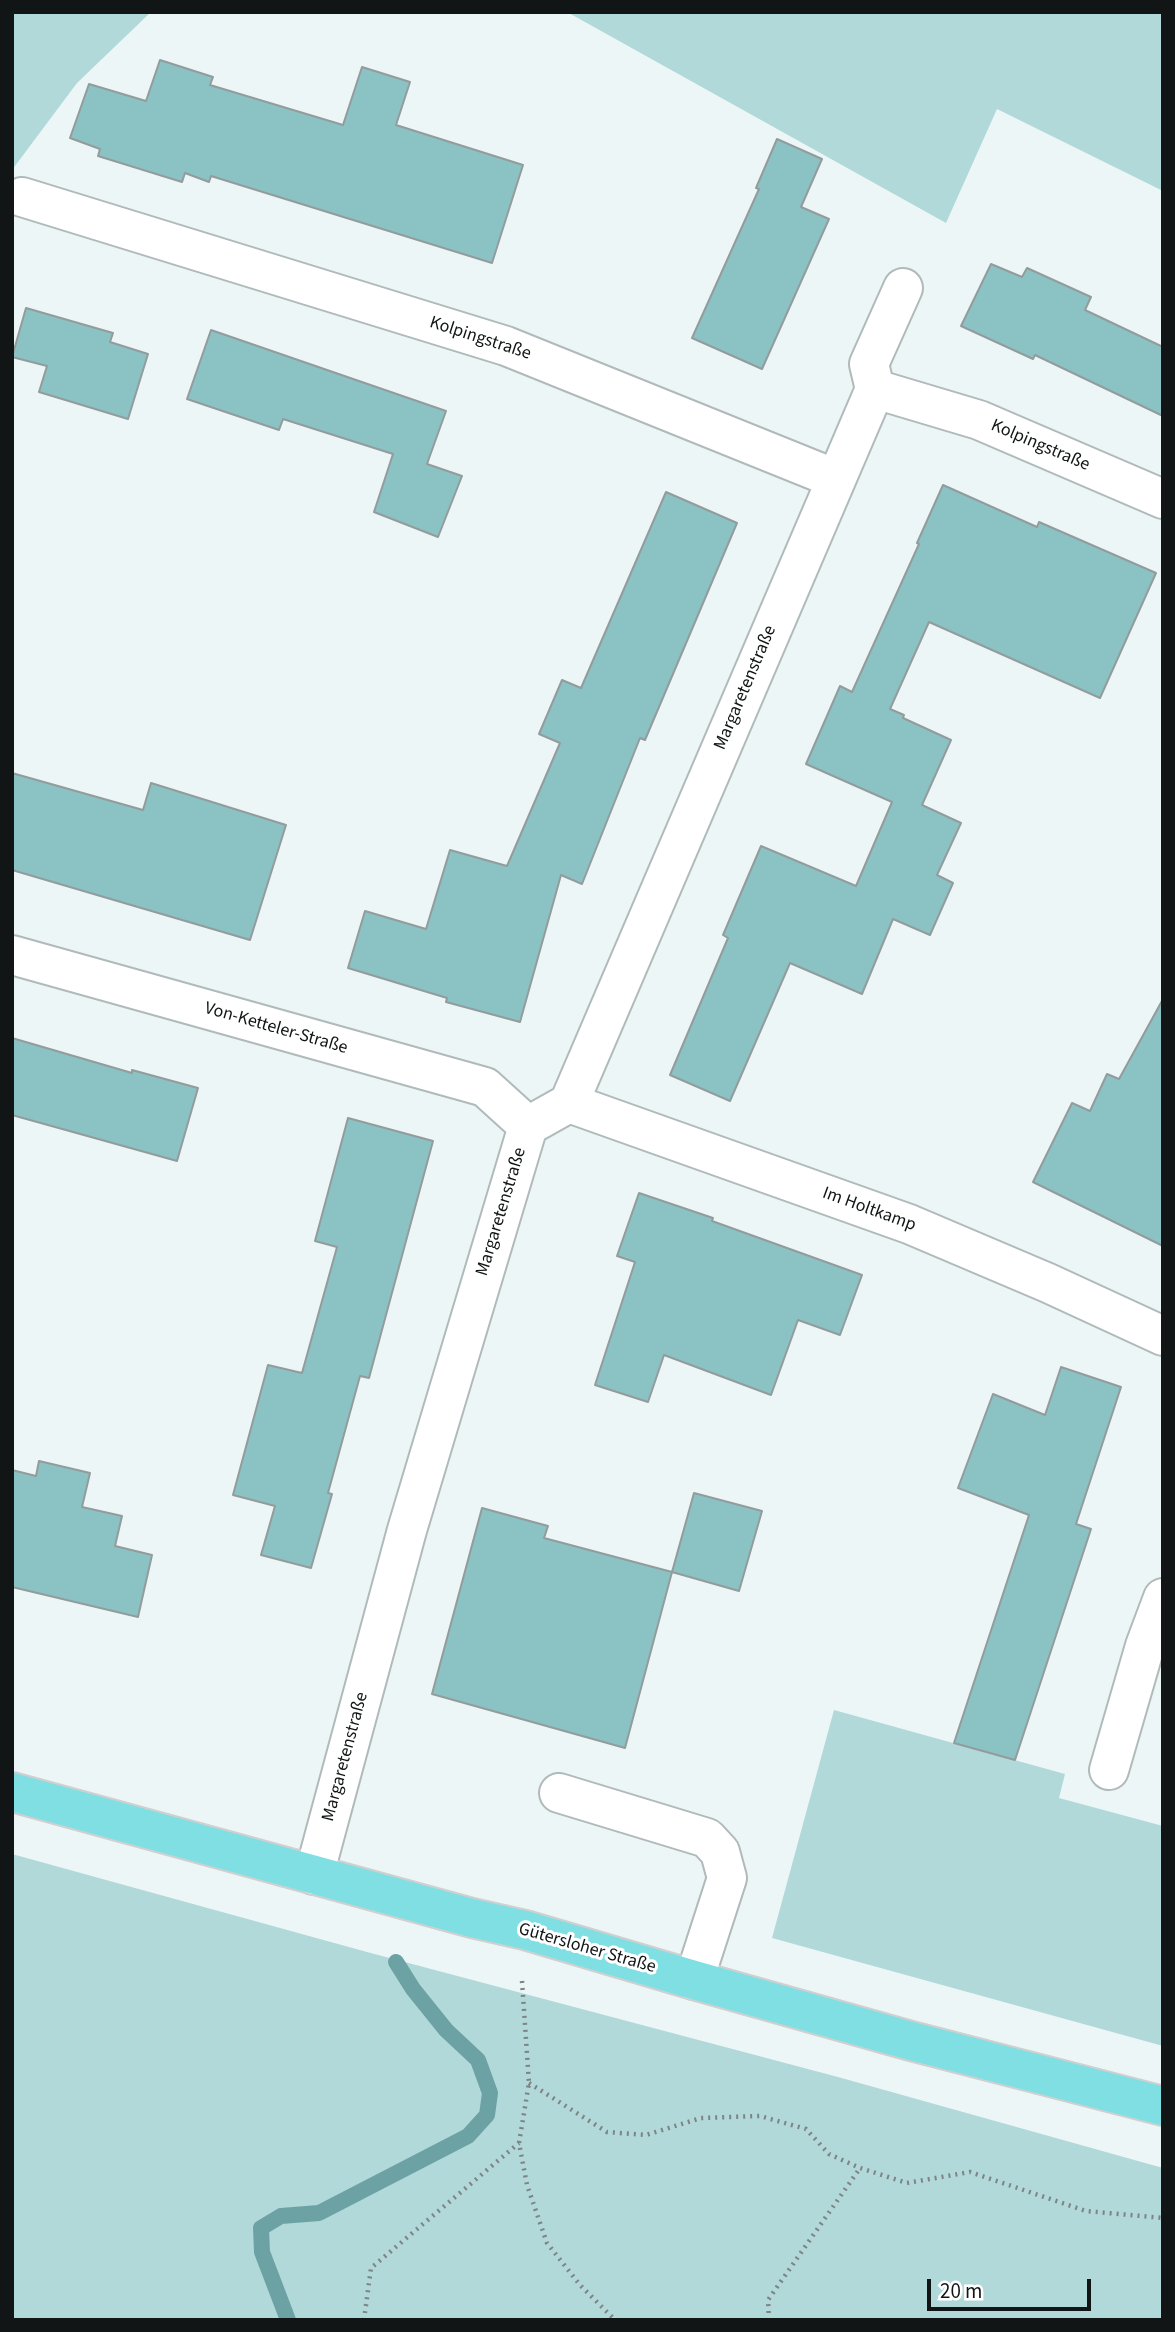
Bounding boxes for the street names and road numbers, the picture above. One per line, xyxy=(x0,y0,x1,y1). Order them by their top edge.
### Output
street label: Kolpingstraße xyxy=(427,312,533,366)
street label: Kolpingstraße xyxy=(987,415,1093,477)
street label: Margaretenstraße xyxy=(710,623,782,753)
street label: Von-Ketteler-Straße xyxy=(202,998,350,1060)
street label: Margaretenstraße xyxy=(472,1145,532,1279)
street label: Im Holtkamp xyxy=(819,1183,919,1237)
street label: Margaretenstraße xyxy=(318,1690,374,1824)
street label: Gütersloher Straße xyxy=(516,1919,658,1979)

